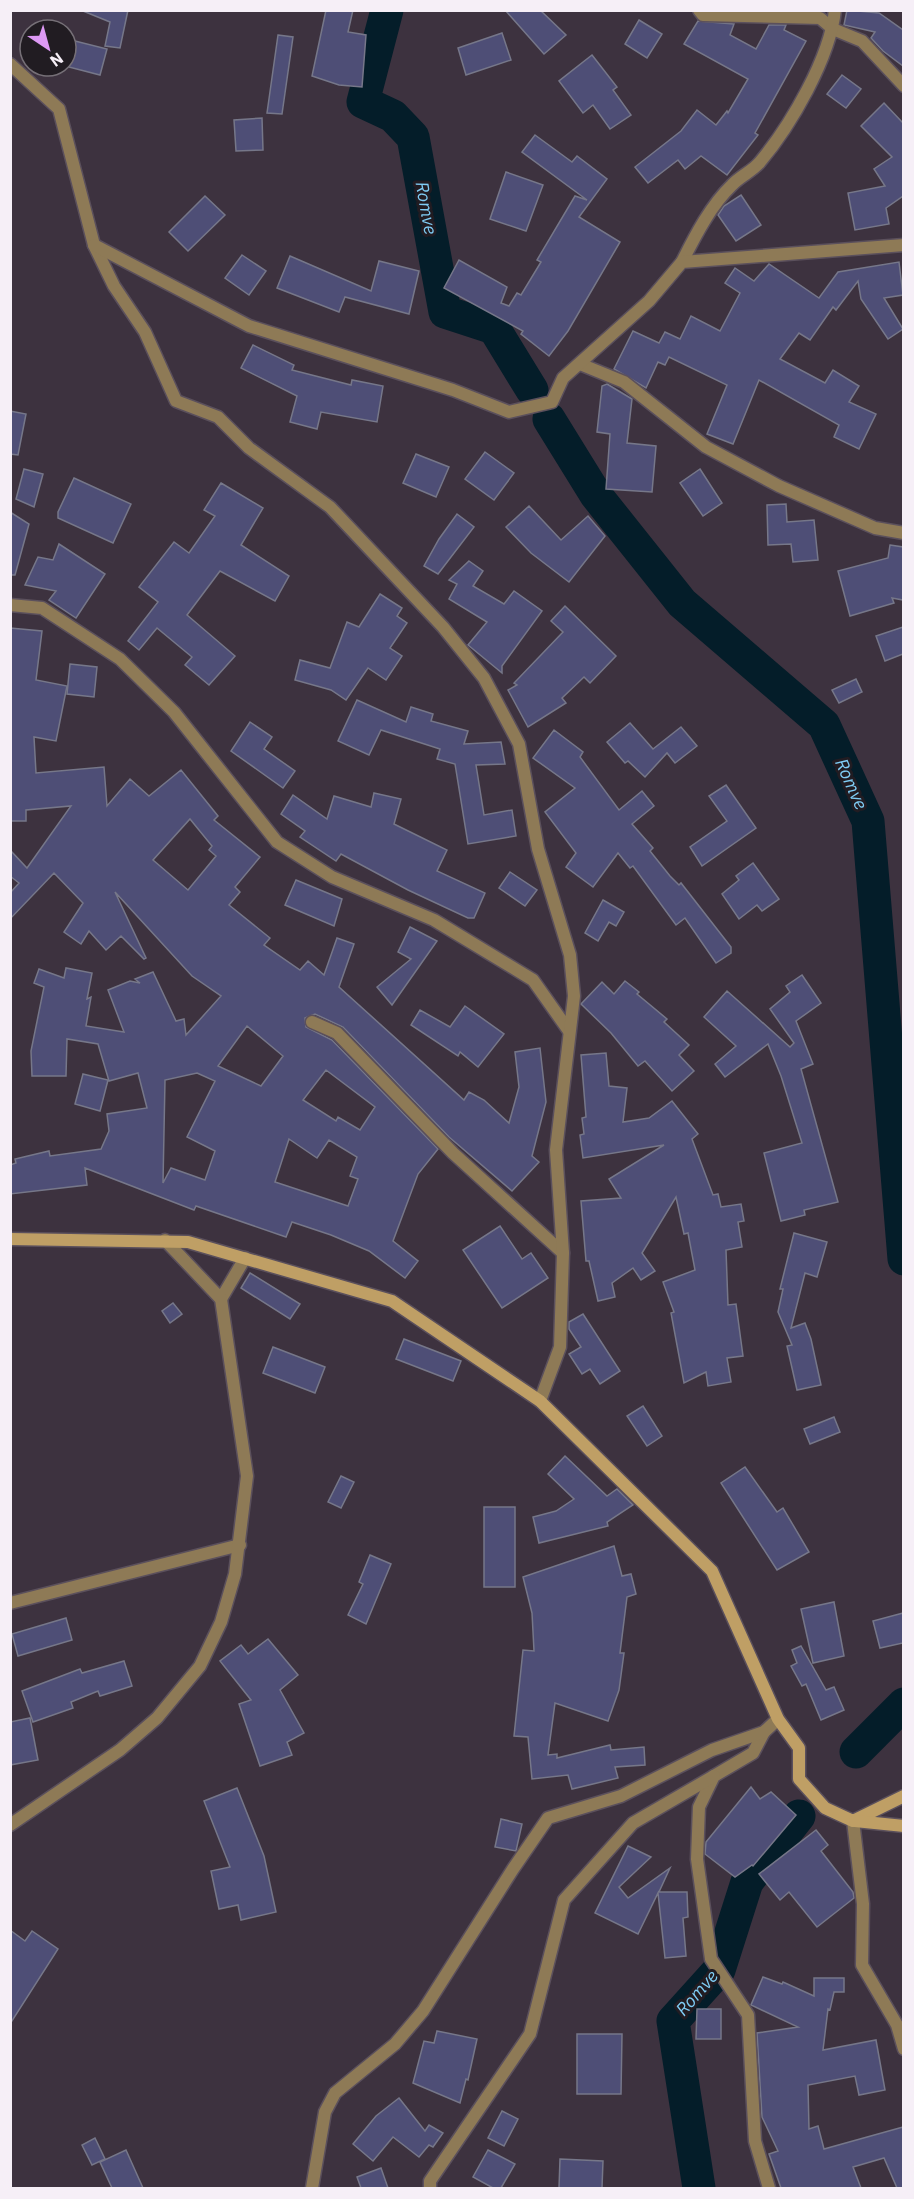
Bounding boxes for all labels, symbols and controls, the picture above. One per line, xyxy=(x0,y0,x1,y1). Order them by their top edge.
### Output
north arrow xyxy=(18,18,78,78)
text: N xyxy=(46,49,67,72)
water label: Romve xyxy=(411,180,442,236)
water label: Romve xyxy=(830,755,873,813)
water label: Romve xyxy=(670,1965,723,2020)

